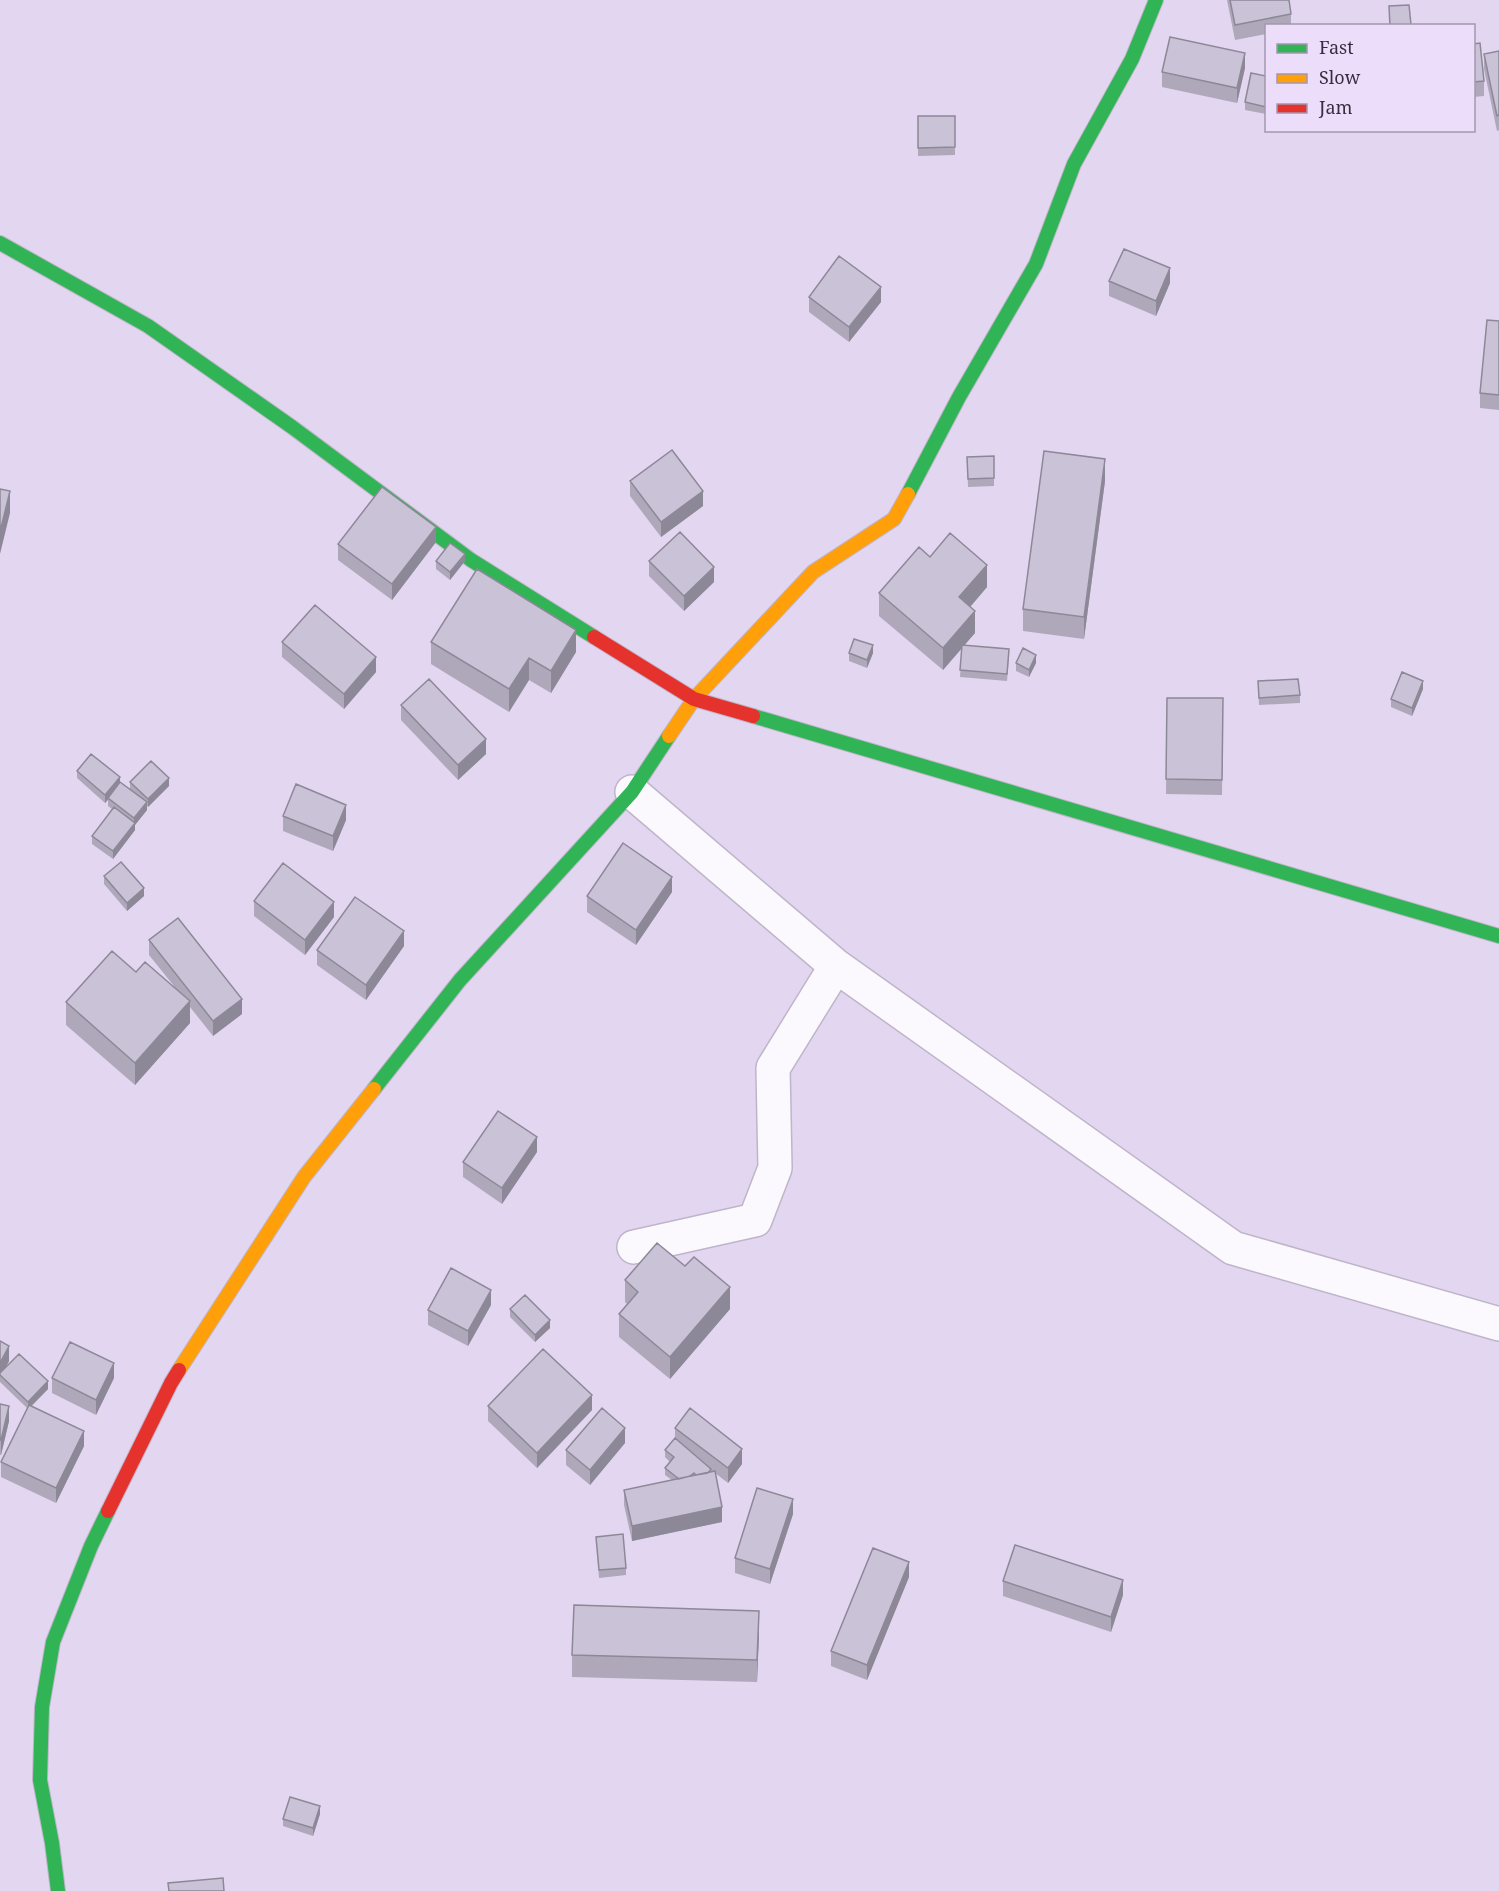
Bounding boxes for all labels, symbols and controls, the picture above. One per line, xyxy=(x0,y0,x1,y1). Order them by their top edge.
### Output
legend xyxy=(1265,24,1475,132)
text: Fast xyxy=(1319,35,1354,59)
text: Slow xyxy=(1319,65,1361,89)
text: Jam xyxy=(1318,95,1353,119)

